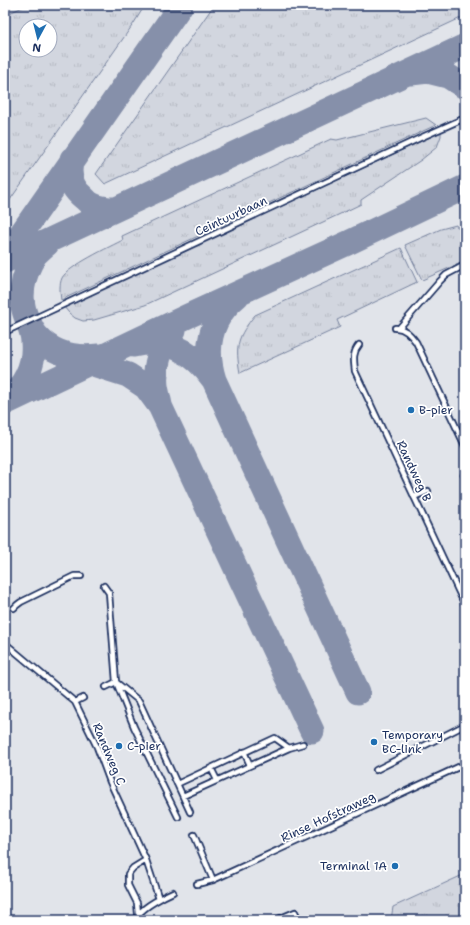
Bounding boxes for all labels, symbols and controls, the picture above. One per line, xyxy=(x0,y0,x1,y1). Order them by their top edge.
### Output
north arrow xyxy=(18,18,58,58)
text: N xyxy=(31,39,42,55)
street label: Ceintuurbaan xyxy=(193,192,269,240)
place label: B-pier xyxy=(419,402,453,418)
marker: B-pier xyxy=(406,405,416,415)
street label: Randweg B xyxy=(393,438,435,504)
street label: Randweg C xyxy=(89,720,129,788)
place label: Temporary BC-link xyxy=(382,727,443,757)
marker: Temporary BC-link xyxy=(369,737,379,747)
place label: C-pier xyxy=(127,738,161,754)
marker: C-pier xyxy=(114,741,124,751)
street label: Rinse Hofstraweg xyxy=(278,788,378,846)
place label: Terminal 1A xyxy=(320,858,387,874)
marker: Terminal 1A xyxy=(390,861,400,871)

